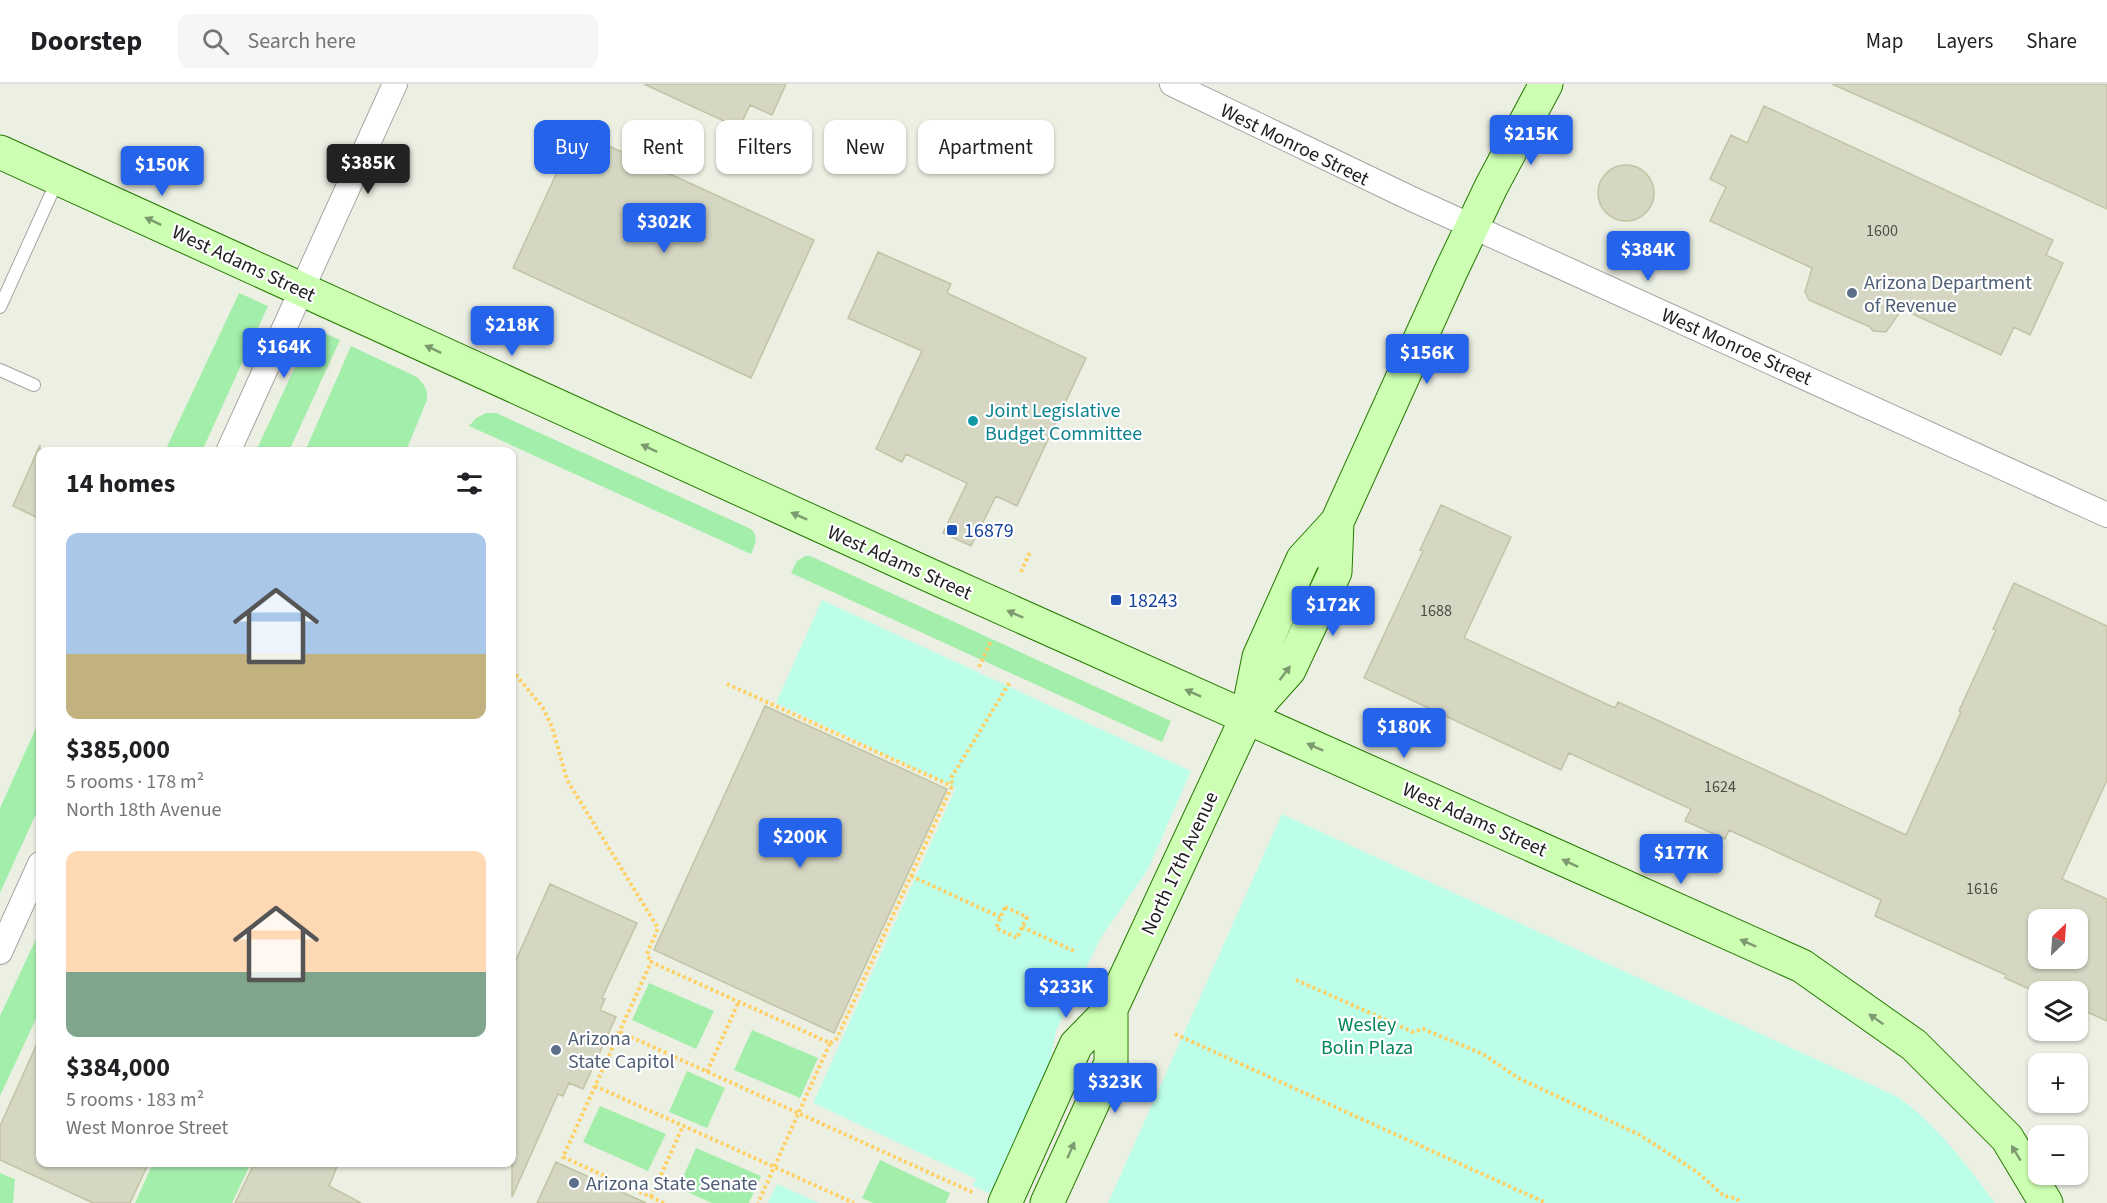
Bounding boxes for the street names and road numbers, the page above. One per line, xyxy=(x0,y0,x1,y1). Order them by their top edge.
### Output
street label: West Monroe Street xyxy=(1215,97,1374,193)
street label: West Adams Street xyxy=(167,218,320,310)
street label: West Monroe Street xyxy=(1657,301,1817,393)
street label: West Adams Street xyxy=(823,519,977,607)
street label: West Adams Street xyxy=(1398,776,1552,864)
street label: North 17th Avenue xyxy=(1134,787,1225,940)

